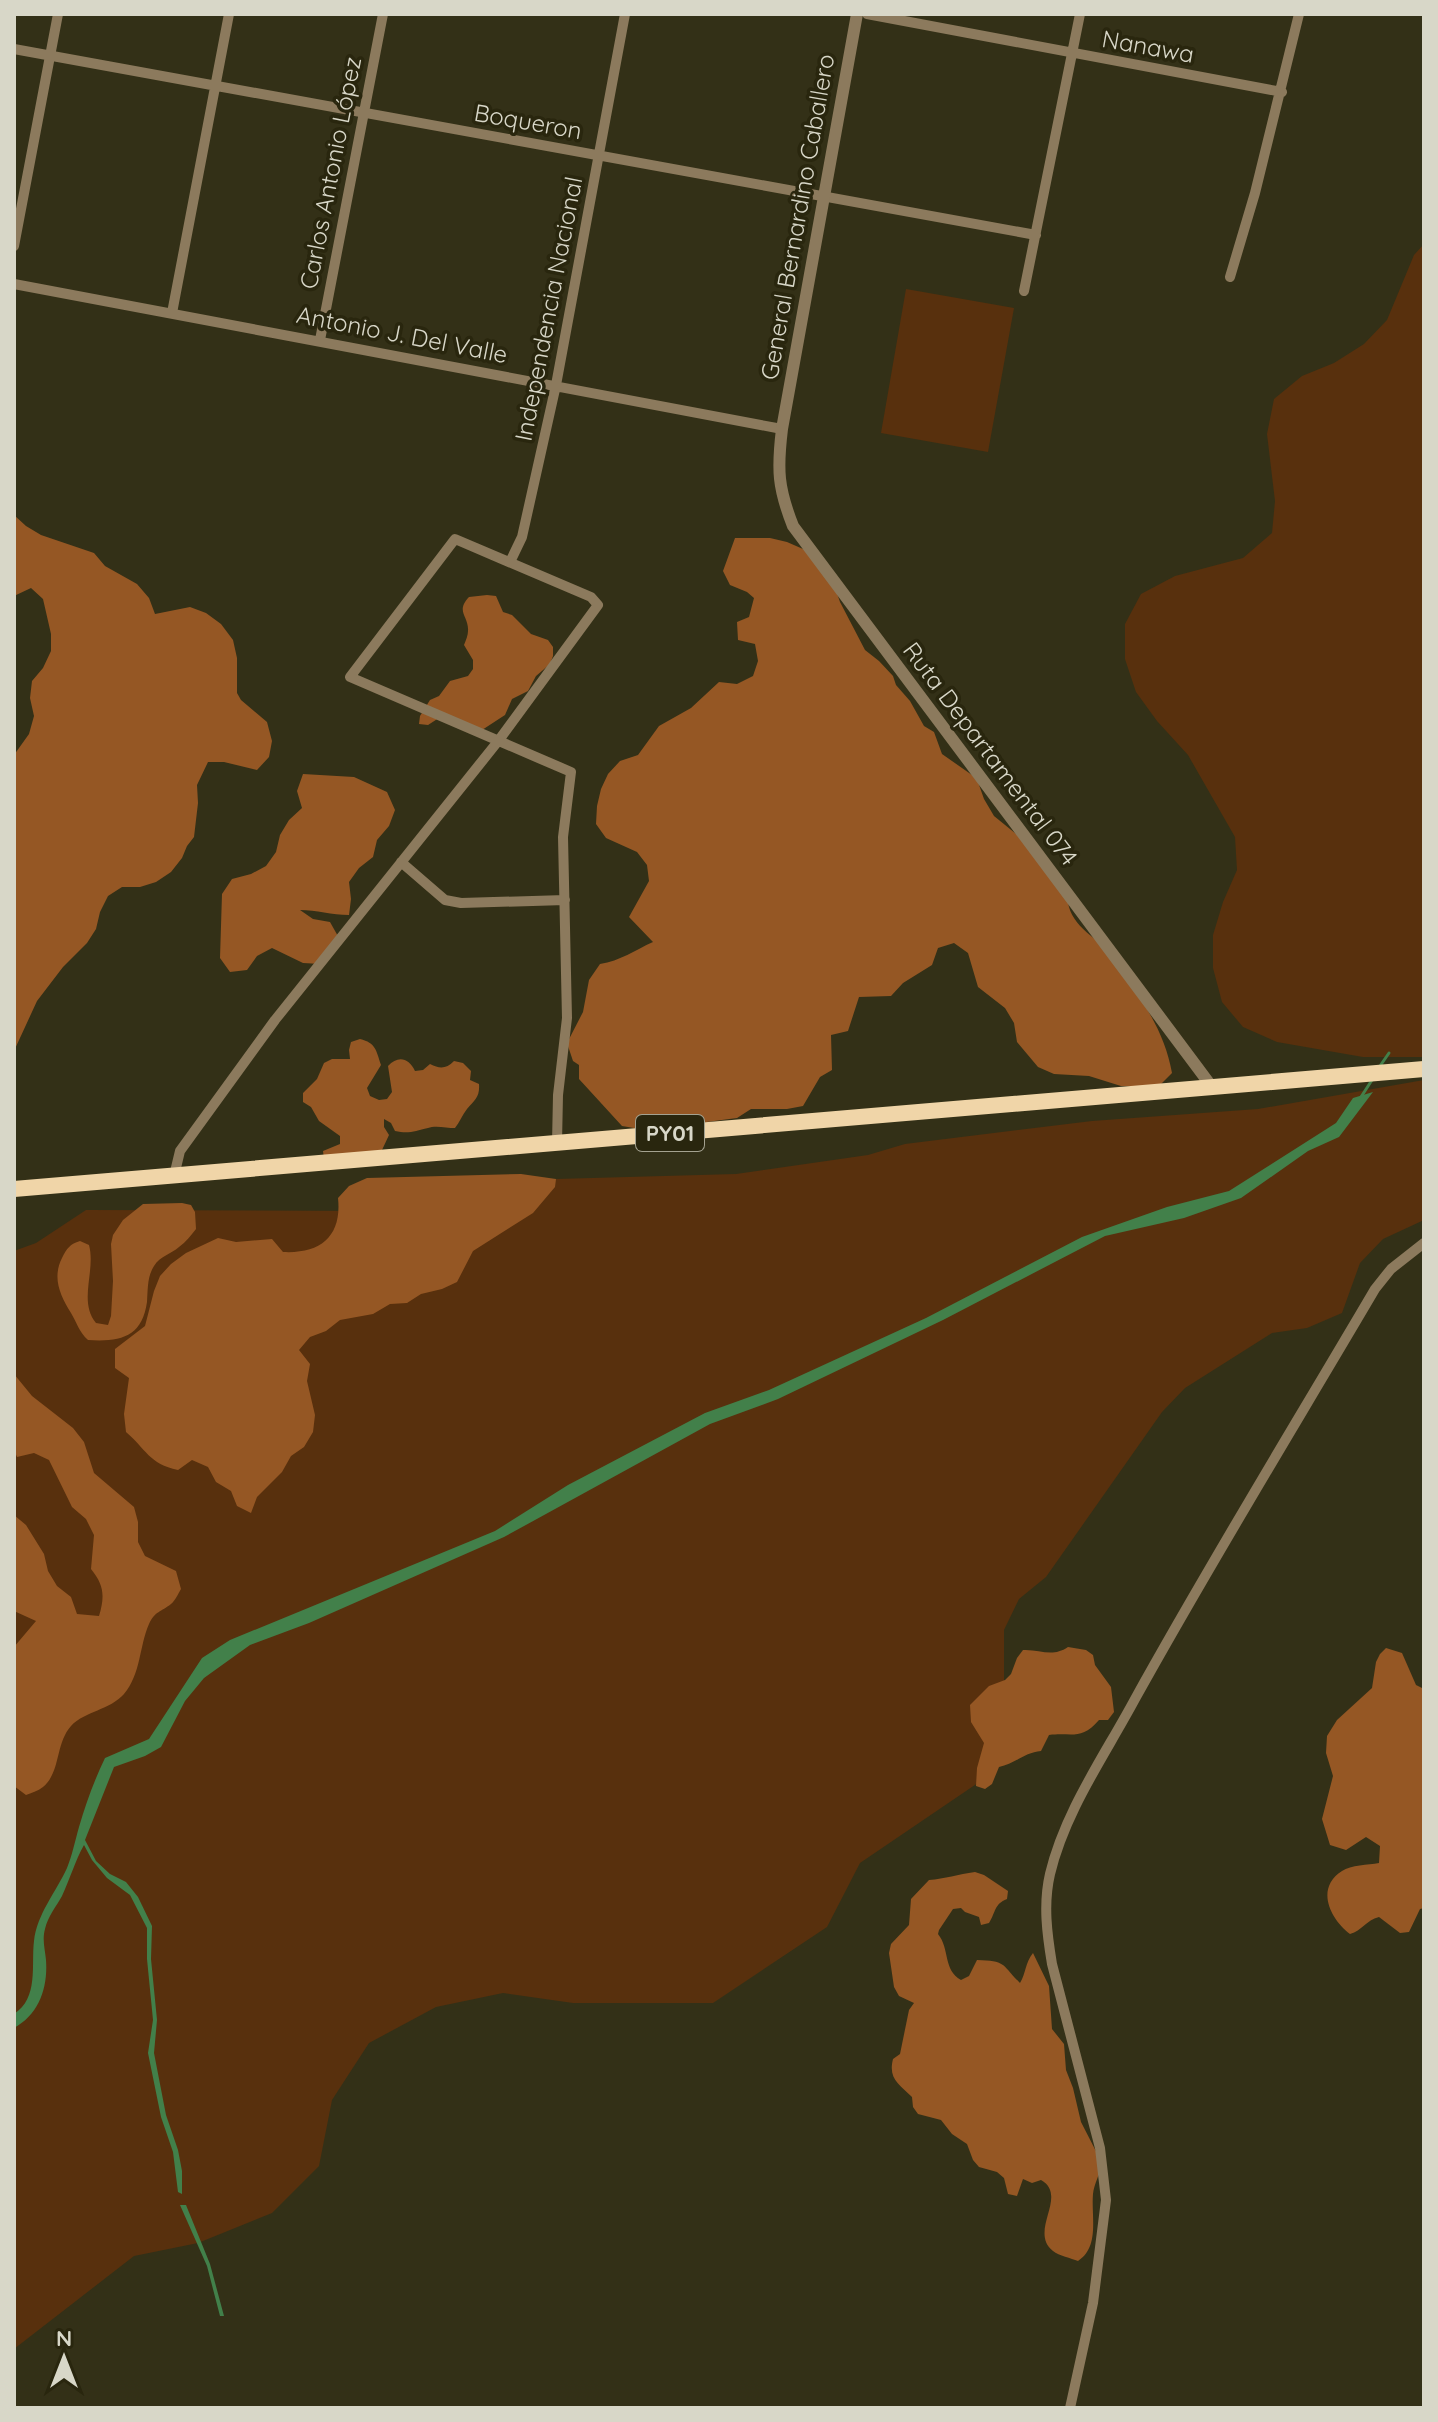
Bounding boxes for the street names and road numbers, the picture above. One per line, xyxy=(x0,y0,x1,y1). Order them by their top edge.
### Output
street label: Nanawa xyxy=(1100,23,1197,69)
street label: General Bernardino Caballero xyxy=(754,52,840,382)
street label: Carlos Antonio López xyxy=(293,54,367,291)
street label: Boqueron xyxy=(472,97,584,145)
street label: Independencia Nacional xyxy=(508,174,588,444)
street label: Antonio J. Del Valle xyxy=(294,299,510,369)
street label: Ruta Departamental 074 xyxy=(897,636,1085,871)
road number: PY01 xyxy=(636,1115,704,1151)

